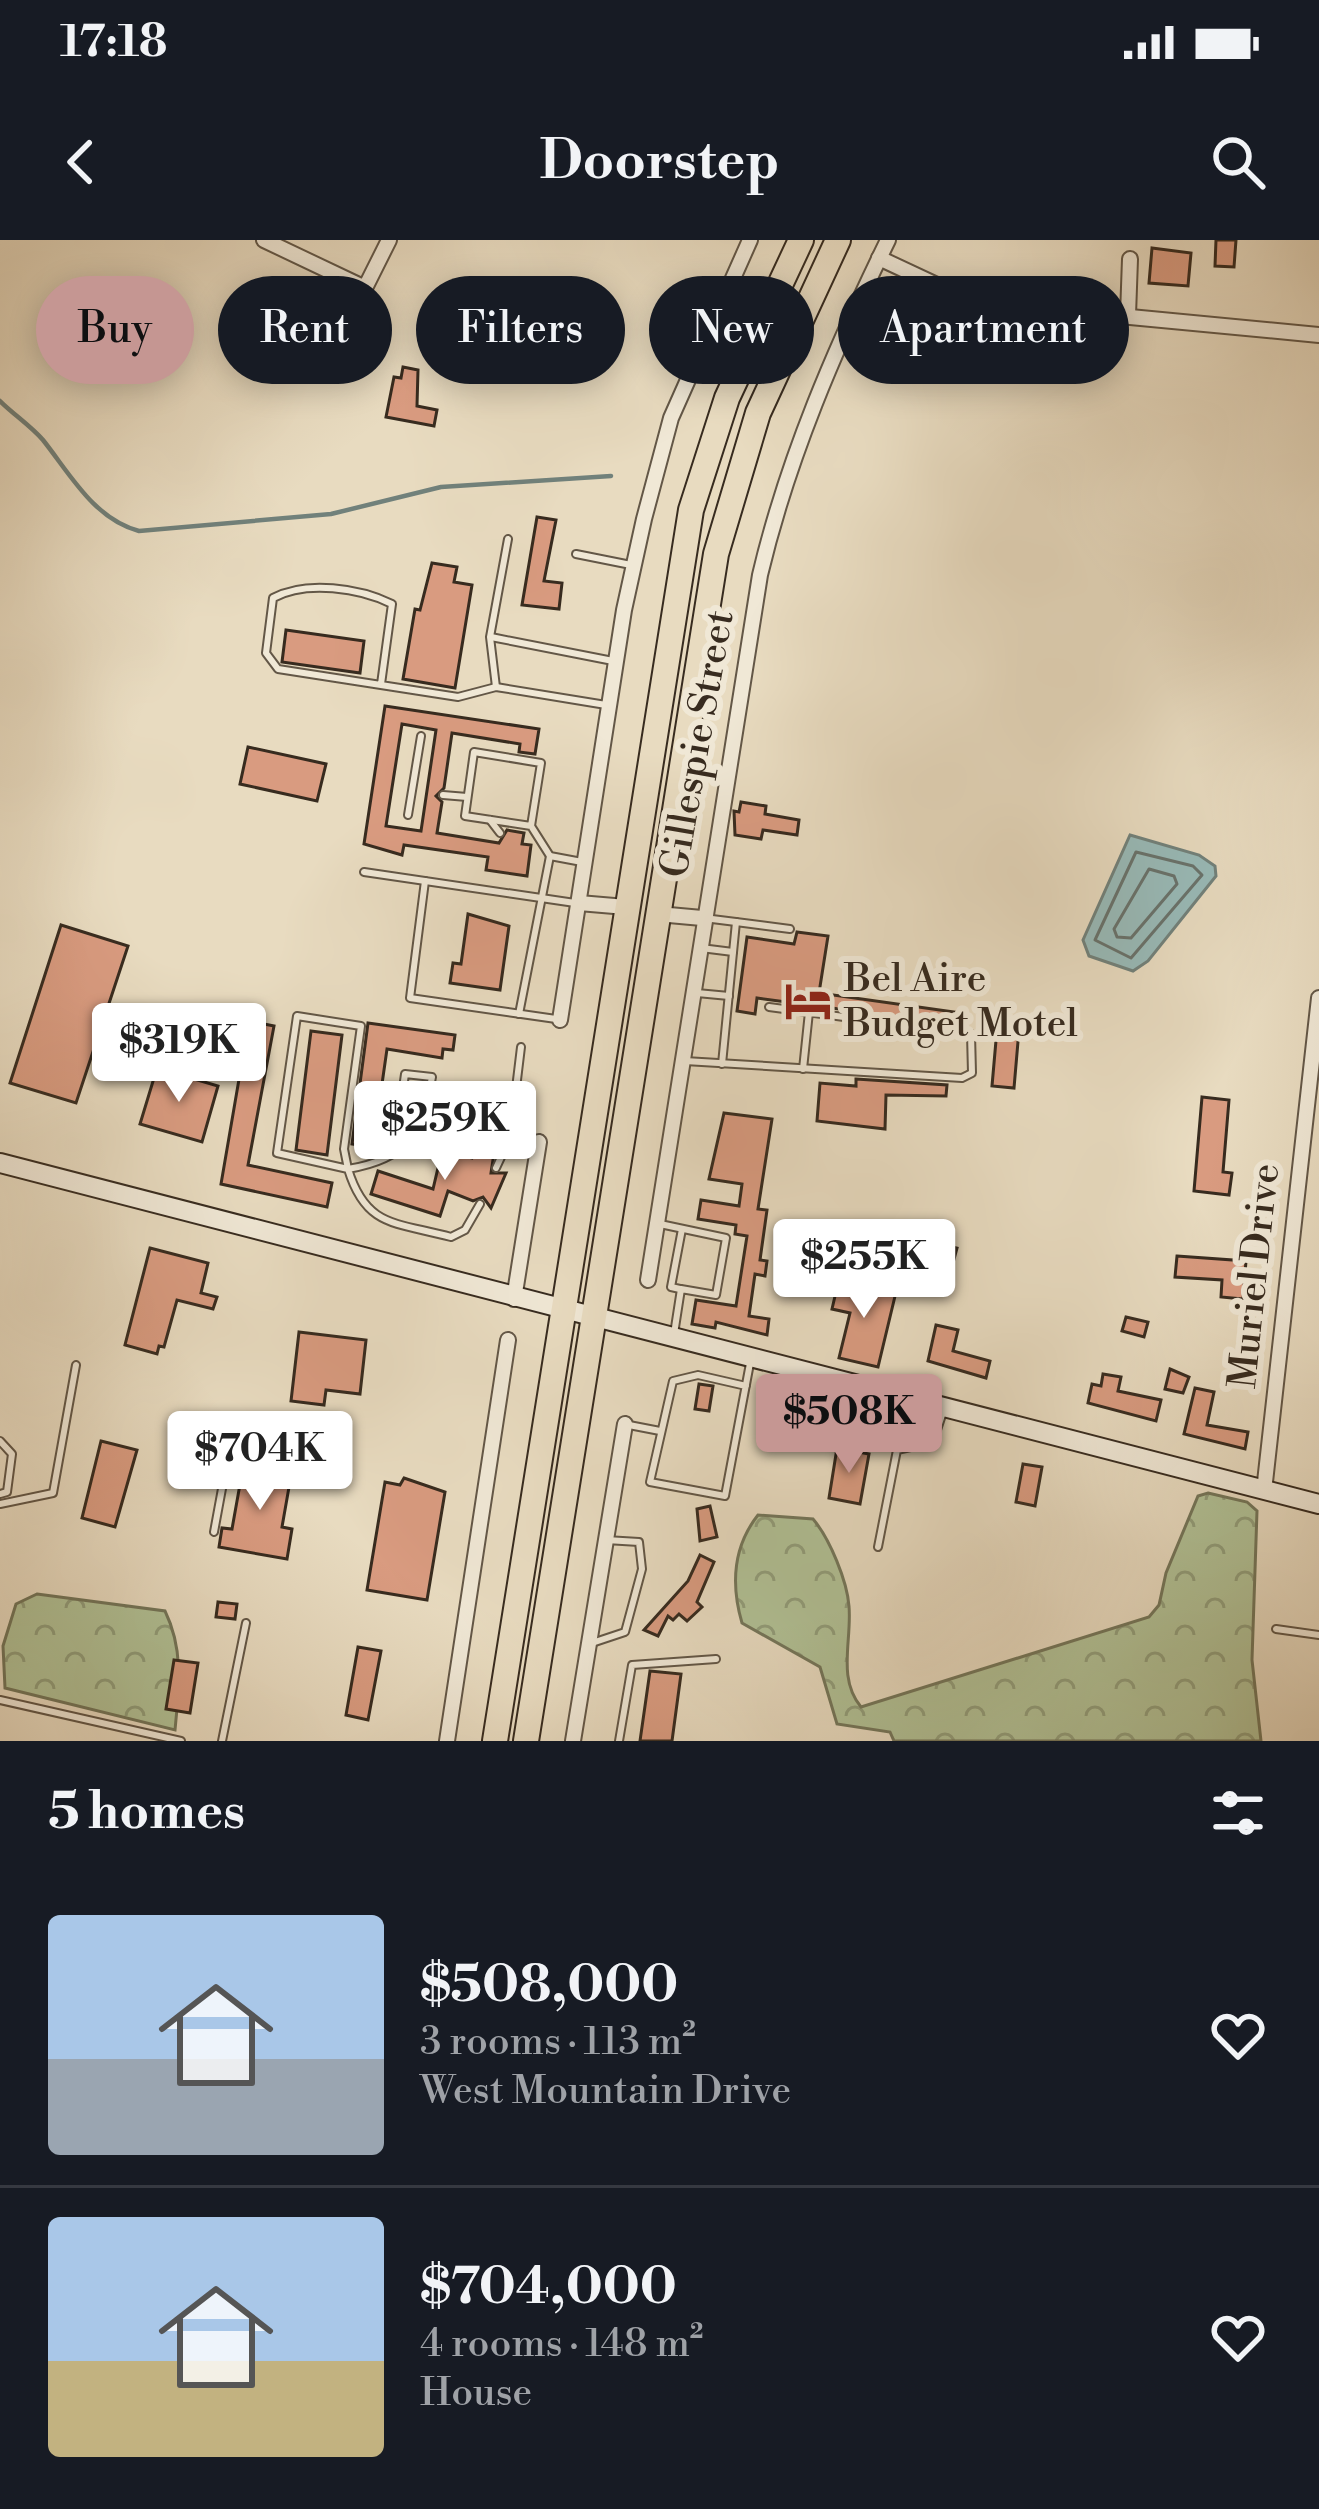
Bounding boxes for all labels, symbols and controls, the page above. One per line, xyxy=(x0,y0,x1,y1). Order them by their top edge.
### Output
text: 17:18 xyxy=(60,14,167,71)
text: Doorstep xyxy=(539,128,780,196)
icon: back xyxy=(48,129,114,195)
icon: search xyxy=(1205,129,1271,195)
chip: Buy xyxy=(36,276,194,384)
chip: Rent xyxy=(218,276,392,384)
chip: Filters xyxy=(416,276,625,384)
chip: New xyxy=(649,276,814,384)
chip: Apartment xyxy=(838,276,1129,384)
street label: Gillespie Street xyxy=(650,606,746,881)
place label: Bel Aire Budget Motel xyxy=(843,955,1078,1049)
hotel icon: Bel Aire Budget Motel xyxy=(783,976,833,1026)
pin: $319K xyxy=(95,1003,263,1105)
text: $319K xyxy=(119,1017,239,1066)
pin: $259K xyxy=(361,1081,529,1183)
text: $259K xyxy=(381,1095,509,1144)
street label: Muriel Drive xyxy=(1219,1161,1291,1391)
pin: $255K xyxy=(780,1219,948,1321)
text: $255K xyxy=(800,1233,928,1282)
pin: $508K xyxy=(765,1374,933,1476)
text: $508K xyxy=(783,1388,915,1437)
pin: $704K xyxy=(176,1411,344,1513)
text: $704K xyxy=(194,1425,326,1474)
icon: filters xyxy=(1205,1780,1271,1846)
text: 5 homes xyxy=(48,1781,245,1845)
text: $508,000 xyxy=(420,1954,678,2018)
icon: home xyxy=(144,1963,288,2107)
icon: heart xyxy=(1205,2002,1271,2068)
text: 3 rooms · 113 m² xyxy=(420,2018,696,2067)
text: West Mountain Drive xyxy=(420,2067,791,2116)
text: $704,000 xyxy=(420,2256,677,2320)
icon: home xyxy=(144,2265,288,2409)
icon: heart xyxy=(1205,2304,1271,2370)
text: 4 rooms · 148 m² xyxy=(420,2320,703,2369)
text: House xyxy=(420,2369,532,2418)

